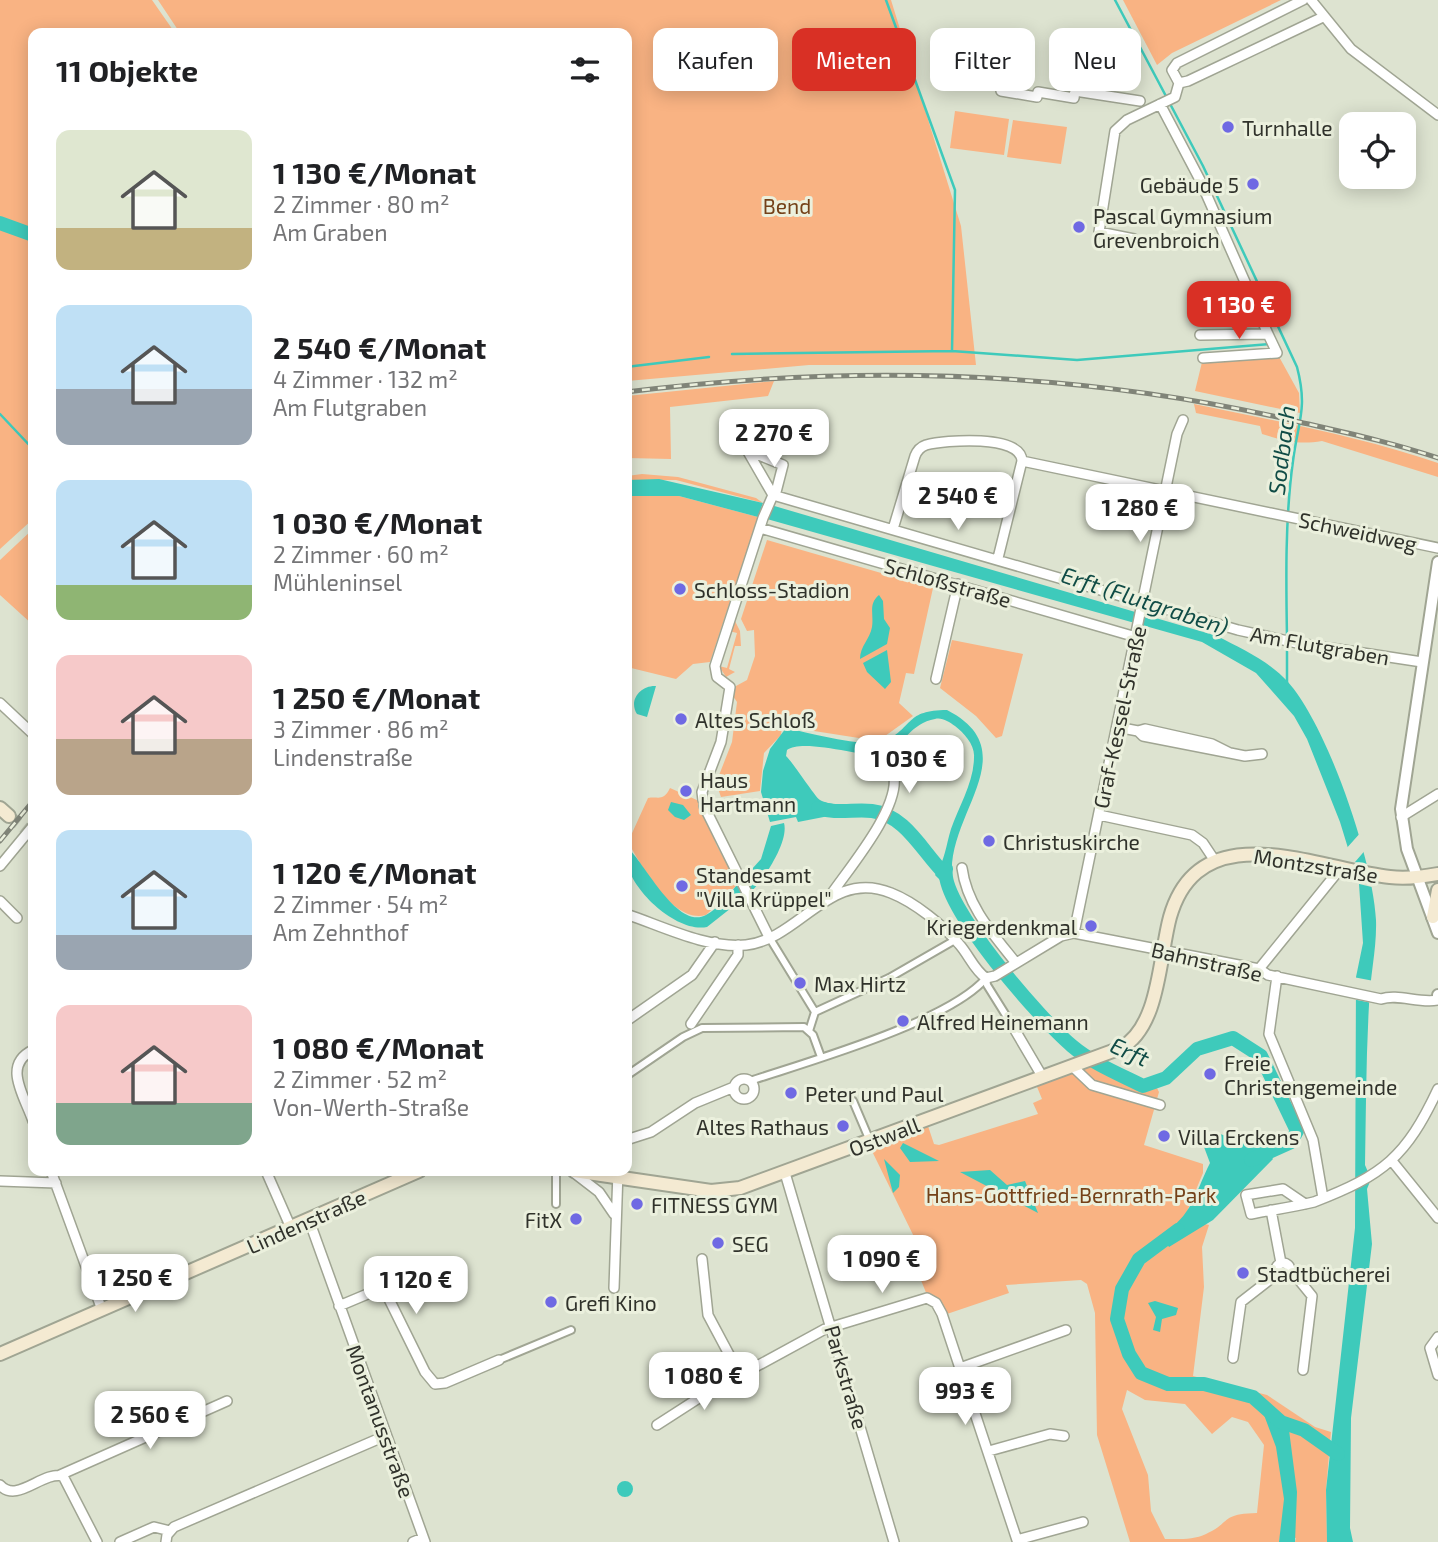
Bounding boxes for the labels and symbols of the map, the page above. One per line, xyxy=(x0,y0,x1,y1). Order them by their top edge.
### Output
place label: Turnhalle xyxy=(1242,115,1332,140)
marker: Turnhalle xyxy=(1220,119,1236,135)
place label: Gebäude 5 xyxy=(1140,172,1239,197)
marker: Gebäude 5 xyxy=(1245,176,1261,192)
park label: Bend xyxy=(763,193,811,218)
place label: Pascal Gymnasium Grevenbroich xyxy=(1093,203,1272,252)
marker: Pascal Gymnasium Grevenbroich xyxy=(1071,219,1087,235)
pin: 1 130 € xyxy=(1174,282,1304,341)
water label: Sodbach xyxy=(1262,404,1300,496)
pin: 2 270 € xyxy=(709,410,839,469)
pin: 2 540 € xyxy=(893,472,1023,532)
pin: 1 280 € xyxy=(1075,484,1205,544)
street label: Schweidweg xyxy=(1297,506,1420,556)
street label: Schloßstraße xyxy=(882,552,1014,612)
water label: Erft (Flutgraben) xyxy=(1058,560,1232,640)
place label: Schloss-Stadion xyxy=(694,577,849,602)
marker: Schloss-Stadion xyxy=(672,581,688,597)
street label: Am Flutgraben xyxy=(1249,620,1391,670)
street label: Graf-Kessel-Straße xyxy=(1087,623,1151,811)
place label: Altes Schloß xyxy=(695,707,815,732)
marker: Altes Schloß xyxy=(673,711,689,727)
pin: 1 030 € xyxy=(844,736,974,795)
place label: Haus Hartmann xyxy=(700,767,796,816)
marker: Haus Hartmann xyxy=(678,783,694,799)
place label: Christuskirche xyxy=(1003,829,1140,854)
marker: Christuskirche xyxy=(981,833,997,849)
street label: Montzstraße xyxy=(1252,843,1380,887)
place label: Standesamt "Villa Krüppel" xyxy=(696,862,832,911)
marker: Standesamt "Villa Krüppel" xyxy=(674,878,690,894)
place label: Kriegerdenkmal xyxy=(926,914,1078,939)
marker: Kriegerdenkmal xyxy=(1083,918,1099,934)
street label: Bahnstraße xyxy=(1149,936,1265,986)
place label: Max Hirtz xyxy=(814,971,906,996)
marker: Max Hirtz xyxy=(792,975,808,991)
place label: Alfred Heinemann xyxy=(917,1009,1089,1034)
marker: Alfred Heinemann xyxy=(895,1013,911,1029)
water label: Erft xyxy=(1106,1030,1154,1072)
place label: Freie Christengemeinde xyxy=(1224,1050,1397,1099)
marker: Freie Christengemeinde xyxy=(1202,1066,1218,1082)
place label: Peter und Paul xyxy=(805,1081,944,1106)
marker: Peter und Paul xyxy=(783,1085,799,1101)
street label: Ostwall xyxy=(845,1111,924,1161)
place label: Altes Rathaus xyxy=(696,1114,829,1139)
marker: Altes Rathaus xyxy=(835,1118,851,1134)
place label: Villa Erckens xyxy=(1178,1124,1299,1149)
marker: Villa Erckens xyxy=(1156,1128,1172,1144)
park label: Hans-Gottfried-Bernrath-Park xyxy=(926,1182,1217,1207)
street label: Lindenstraße xyxy=(243,1184,369,1258)
place label: FITNESS GYM xyxy=(651,1192,778,1217)
marker: FITNESS GYM xyxy=(629,1196,645,1212)
place label: FitX xyxy=(525,1207,562,1232)
marker: FitX xyxy=(568,1211,584,1227)
place label: SEG xyxy=(732,1231,769,1256)
marker: SEG xyxy=(710,1235,726,1251)
pin: 1 090 € xyxy=(817,1236,947,1295)
pin: 1 250 € xyxy=(70,1254,200,1314)
pin: 1 120 € xyxy=(351,1256,481,1316)
place label: Stadtbücherei xyxy=(1257,1261,1391,1286)
marker: Stadtbücherei xyxy=(1235,1265,1251,1281)
place label: Grefi Kino xyxy=(565,1290,657,1315)
marker: Grefi Kino xyxy=(543,1294,559,1310)
street label: Parkstraße xyxy=(820,1322,874,1432)
street label: Montanusstraße xyxy=(342,1341,420,1501)
pin: 1 080 € xyxy=(639,1352,769,1412)
pin: 993 € xyxy=(916,1368,1014,1427)
pin: 2 560 € xyxy=(85,1392,215,1451)

